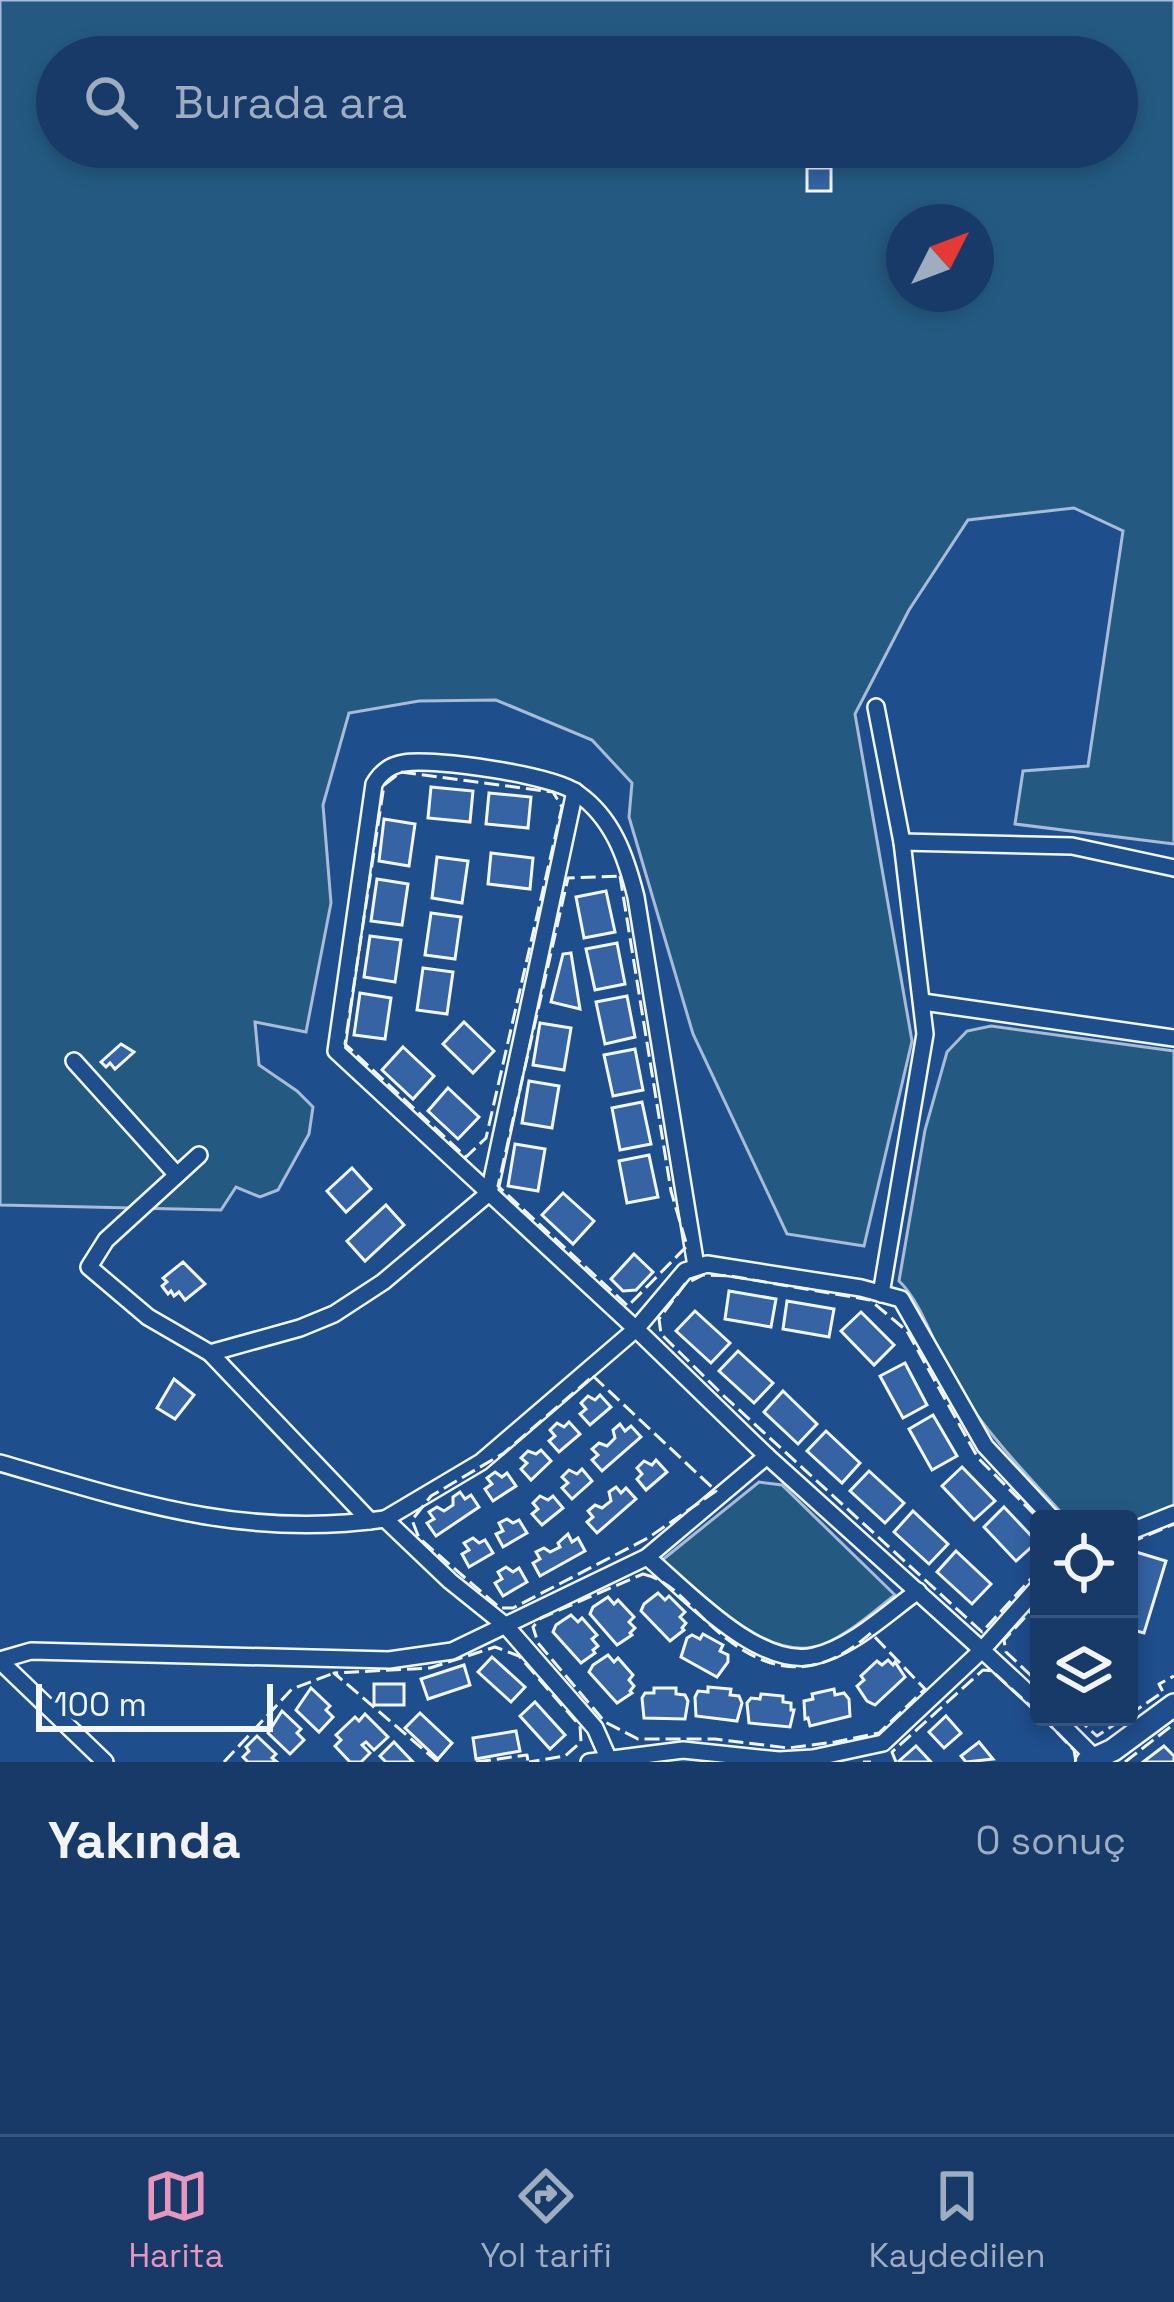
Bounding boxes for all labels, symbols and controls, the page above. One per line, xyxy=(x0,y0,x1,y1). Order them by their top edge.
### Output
search box xyxy=(36,36,1138,168)
icon: search xyxy=(78,69,144,135)
text: Burada ara xyxy=(174,74,407,131)
north arrow xyxy=(886,204,994,312)
map controls xyxy=(1030,1510,1138,1726)
button: locate xyxy=(1030,1510,1138,1618)
button: layers xyxy=(1030,1618,1138,1726)
scale bar xyxy=(36,1678,273,1731)
text: 100 m xyxy=(54,1684,147,1726)
text: Yakında xyxy=(48,1808,241,1873)
text: 0 sonuç xyxy=(976,1816,1126,1865)
tab: Harita xyxy=(128,2163,224,2277)
tab: Yol tarifi xyxy=(480,2163,612,2277)
tab: Kaydedilen xyxy=(869,2163,1046,2277)

